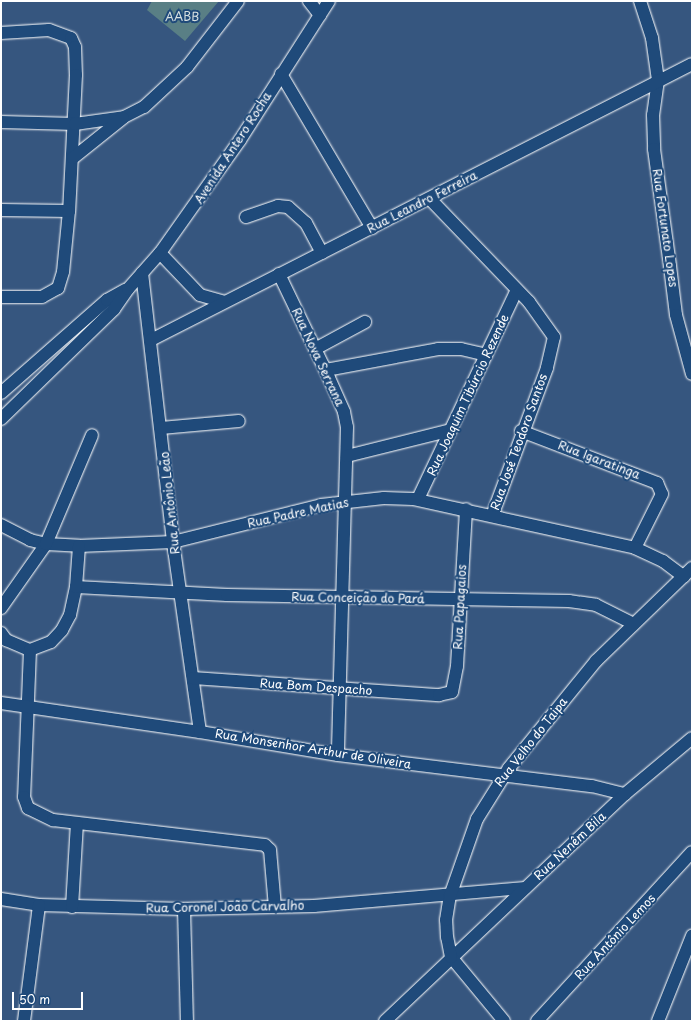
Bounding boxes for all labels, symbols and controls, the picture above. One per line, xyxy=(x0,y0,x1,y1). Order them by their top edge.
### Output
park label: AABB xyxy=(165,10,199,24)
street label: Avenida Antero Rocha xyxy=(192,90,274,206)
street label: Rua Leandro Ferreira xyxy=(364,167,480,237)
street label: Rua Fortunato Lopes xyxy=(649,167,681,289)
street label: Rua Nova Serrana xyxy=(289,305,347,409)
street label: Rua Joaquim Tibúrcio Rezende xyxy=(424,312,512,478)
street label: Rua José Teodoro Santos xyxy=(487,371,551,513)
street label: Rua Igaratinga xyxy=(556,438,642,482)
street label: Rua Antônio Leão xyxy=(157,451,183,555)
street label: Rua Padre Matias xyxy=(246,495,350,531)
street label: Rua Papagaios xyxy=(451,564,469,650)
street label: Rua Conceição do Pará xyxy=(291,590,425,606)
street label: Rua Bom Despacho xyxy=(259,676,373,698)
street label: Rua Velho do Taipa xyxy=(491,694,571,790)
street label: Rua Monsenhor Arthur de Oliveira xyxy=(213,726,413,772)
street label: Rua Nenêm Bila xyxy=(531,809,609,883)
street label: Rua Antônio Lemos xyxy=(572,891,658,983)
street label: Rua Coronel João Carvalho xyxy=(145,898,305,916)
scale bar xyxy=(14,984,85,1010)
text: 50 m xyxy=(19,990,50,1008)

